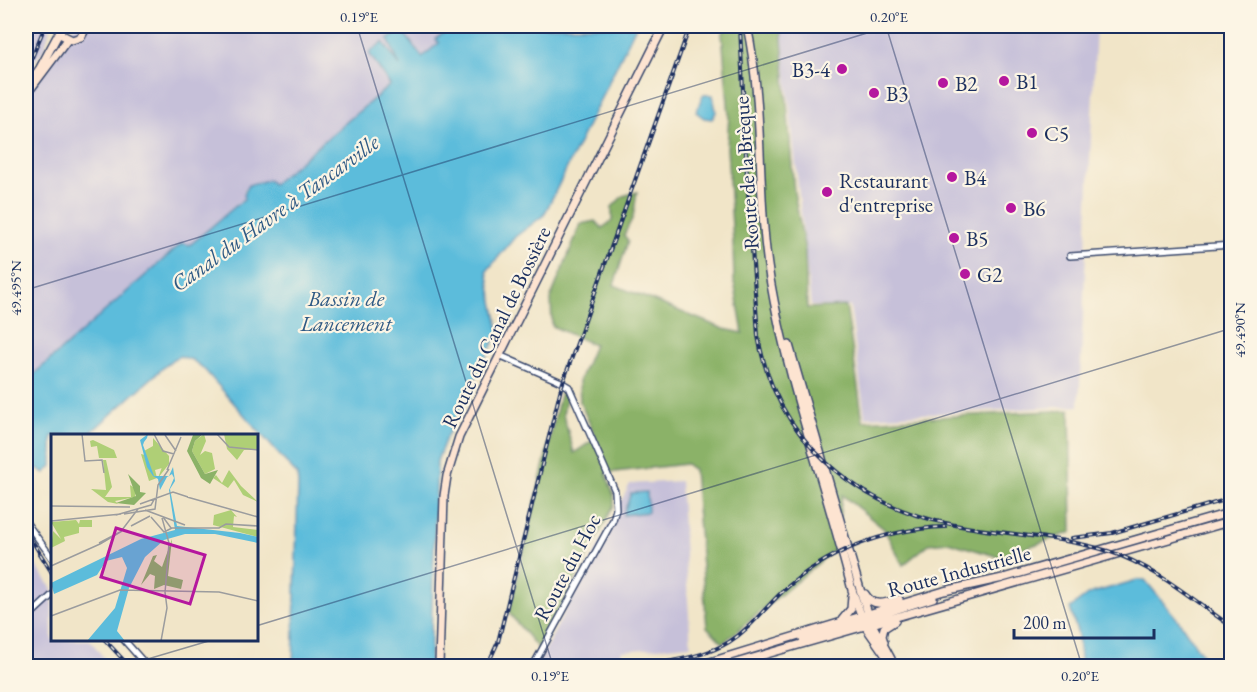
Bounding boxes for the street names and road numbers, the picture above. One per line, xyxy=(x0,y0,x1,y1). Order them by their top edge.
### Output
street label: Route de la Brèque xyxy=(727,95,765,251)
street label: Route du Canal de Bossière xyxy=(435,222,557,432)
street label: Route du Hoc xyxy=(528,509,606,625)
street label: Route Industrielle xyxy=(884,539,1034,603)

